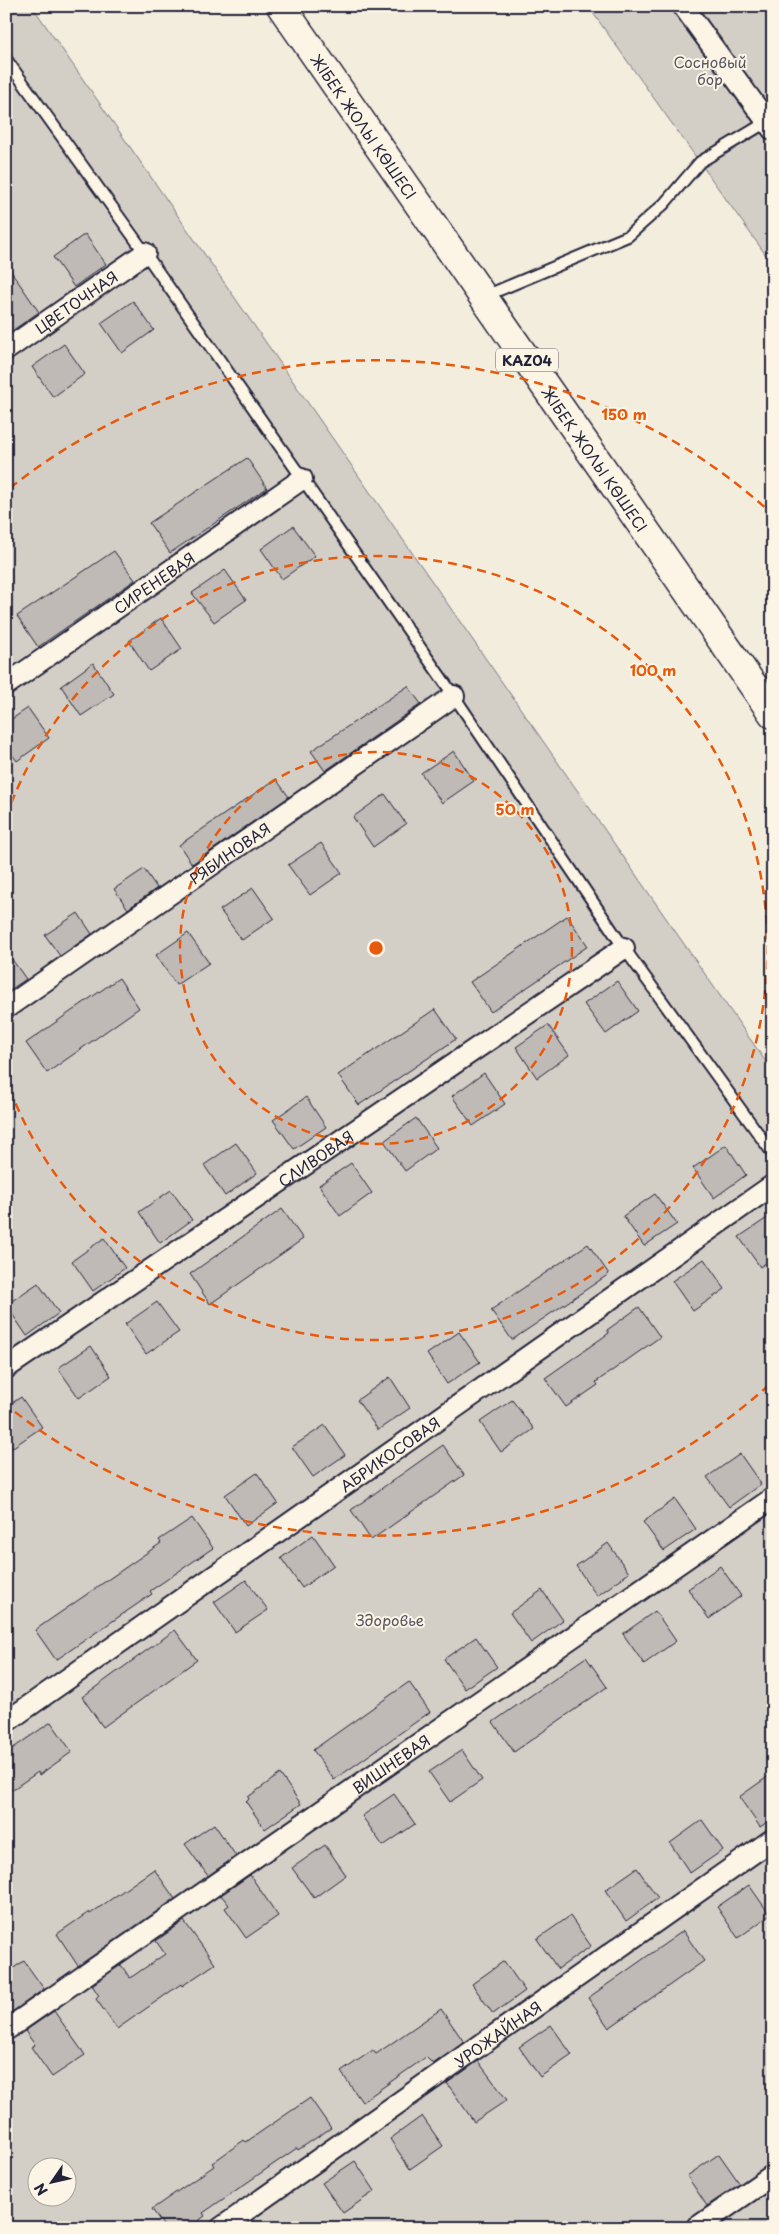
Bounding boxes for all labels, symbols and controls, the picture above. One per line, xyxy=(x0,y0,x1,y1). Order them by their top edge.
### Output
street label: ЖІБЕК ЖОЛЫ КӨШЕСІ xyxy=(306,49,423,203)
park label: Сосновый бор xyxy=(673,50,747,90)
street label: ЦВЕТОЧНАЯ xyxy=(30,264,122,338)
road number: KАZ04 xyxy=(496,348,558,372)
street label: ЖІБЕК ЖОЛЫ КӨШЕСІ xyxy=(537,381,654,536)
text: 150 m xyxy=(601,402,647,425)
street label: СИРЕНЕВАЯ xyxy=(108,546,199,619)
text: 100 m xyxy=(630,658,676,681)
text: 50 m xyxy=(496,797,534,820)
street label: РЯБИНОВАЯ xyxy=(184,816,275,889)
centre of rings xyxy=(367,939,385,957)
street label: СЛИВОВАЯ xyxy=(273,1124,358,1192)
street label: АБРИКОСОВАЯ xyxy=(335,1410,444,1497)
park label: Здоровье xyxy=(355,1608,424,1631)
street label: ВИШНЕВАЯ xyxy=(347,1728,434,1798)
street label: УРОЖАЙНАЯ xyxy=(449,1994,546,2072)
north arrow xyxy=(28,2156,78,2206)
text: N xyxy=(29,2179,53,2200)

